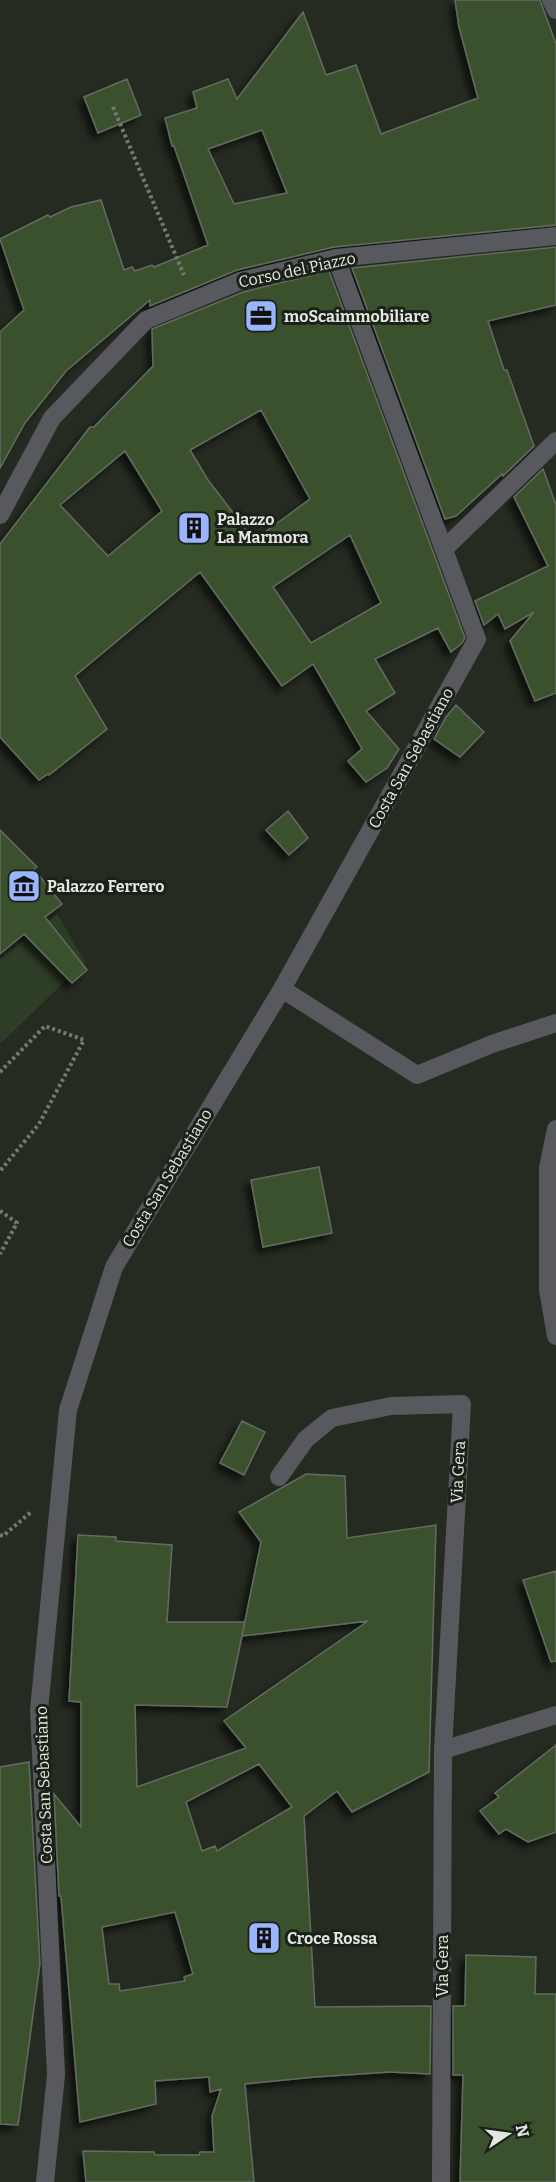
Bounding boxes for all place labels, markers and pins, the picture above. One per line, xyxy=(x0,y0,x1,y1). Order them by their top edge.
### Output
office icon: moScaimmobiliare xyxy=(243,298,279,334)
place label: moScaimmobiliare xyxy=(284,307,430,326)
building icon: Palazzo La Marmora xyxy=(176,510,212,546)
place label: Palazzo La Marmora xyxy=(217,510,308,547)
museum icon: Palazzo Ferrero xyxy=(6,868,42,904)
place label: Palazzo Ferrero xyxy=(47,877,165,896)
building icon: Croce Rossa xyxy=(246,1920,282,1956)
place label: Croce Rossa xyxy=(287,1929,377,1948)

